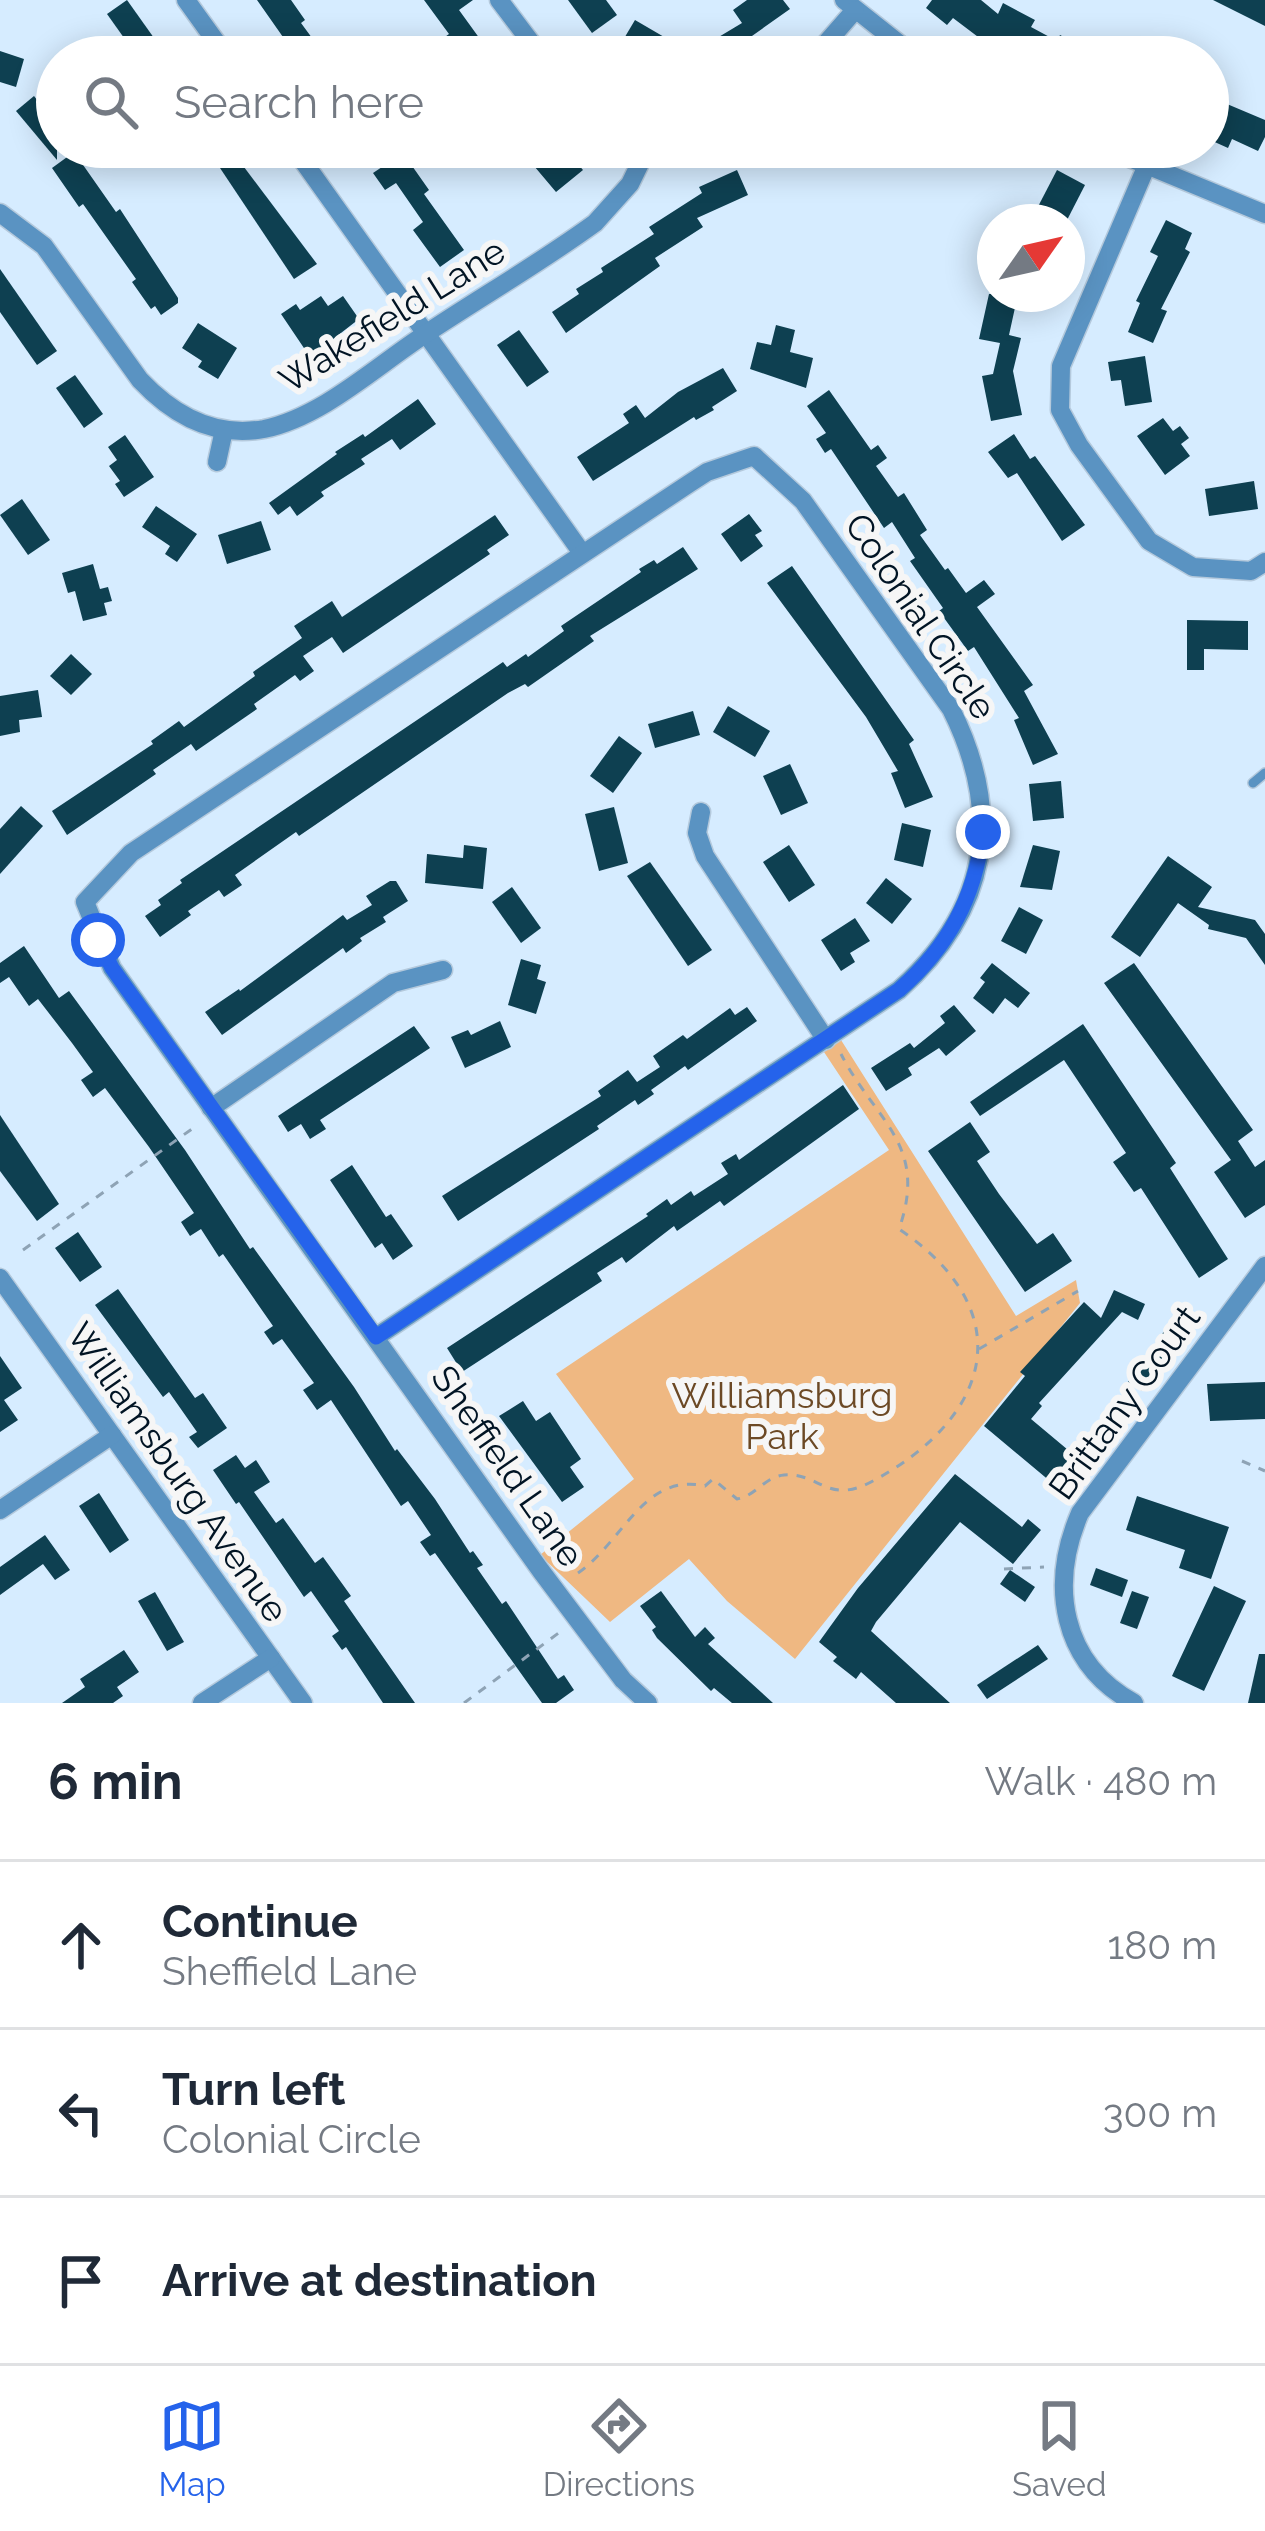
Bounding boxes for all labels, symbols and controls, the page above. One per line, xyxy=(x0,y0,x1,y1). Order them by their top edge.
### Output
search box xyxy=(36,36,1229,168)
icon: search xyxy=(78,69,144,135)
text: Search here xyxy=(174,76,424,129)
north arrow xyxy=(977,204,1085,312)
street label: Wakefield Lane xyxy=(272,229,512,401)
street label: Colonial Circle xyxy=(837,505,1005,727)
route end xyxy=(956,805,1010,859)
route start xyxy=(71,913,125,967)
street label: Brittany Court xyxy=(1040,1297,1208,1507)
street label: Williamsburg Avenue xyxy=(59,1314,297,1630)
street label: Sheffield Lane xyxy=(423,1358,593,1574)
park label: Williamsburg Park xyxy=(671,1374,893,1457)
text: 6 min xyxy=(48,1751,183,1811)
text: Walk · 480 m xyxy=(984,1758,1217,1804)
text: Continue xyxy=(162,1895,358,1948)
icon: ahead xyxy=(48,1912,114,1978)
text: 180 m xyxy=(1108,1922,1217,1968)
text: Sheffield Lane xyxy=(162,1948,417,1994)
text: Turn left xyxy=(162,2063,345,2116)
icon: left xyxy=(48,2080,114,2146)
text: 300 m xyxy=(1103,2090,1217,2136)
text: Colonial Circle xyxy=(162,2116,421,2162)
icon: arrive xyxy=(48,2248,114,2314)
text: Arrive at destination xyxy=(162,2254,597,2307)
tab: Map xyxy=(159,2393,226,2504)
tab: Directions xyxy=(543,2393,695,2504)
tab: Saved xyxy=(1012,2393,1106,2504)

